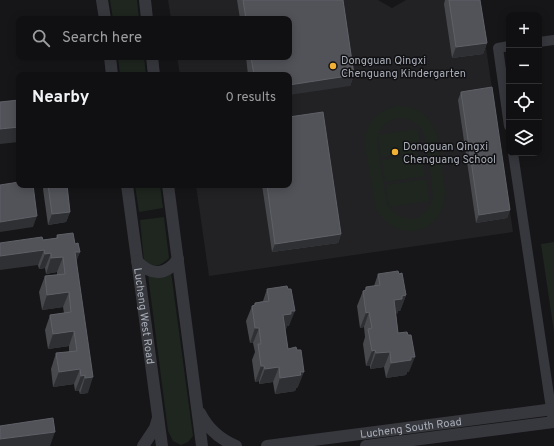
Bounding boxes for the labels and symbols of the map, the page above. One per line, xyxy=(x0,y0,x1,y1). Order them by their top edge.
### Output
place label: Dongguan Qingxi Chenguang Kindergarten xyxy=(341,54,466,81)
marker: Dongguan Qingxi Chenguang Kindergarten xyxy=(328,61,338,71)
place label: Dongguan Qingxi Chenguang School xyxy=(403,140,496,167)
marker: Dongguan Qingxi Chenguang School xyxy=(390,147,400,157)
street label: Lucheng West Road xyxy=(130,267,157,365)
street label: Lucheng South Road xyxy=(359,415,463,442)

